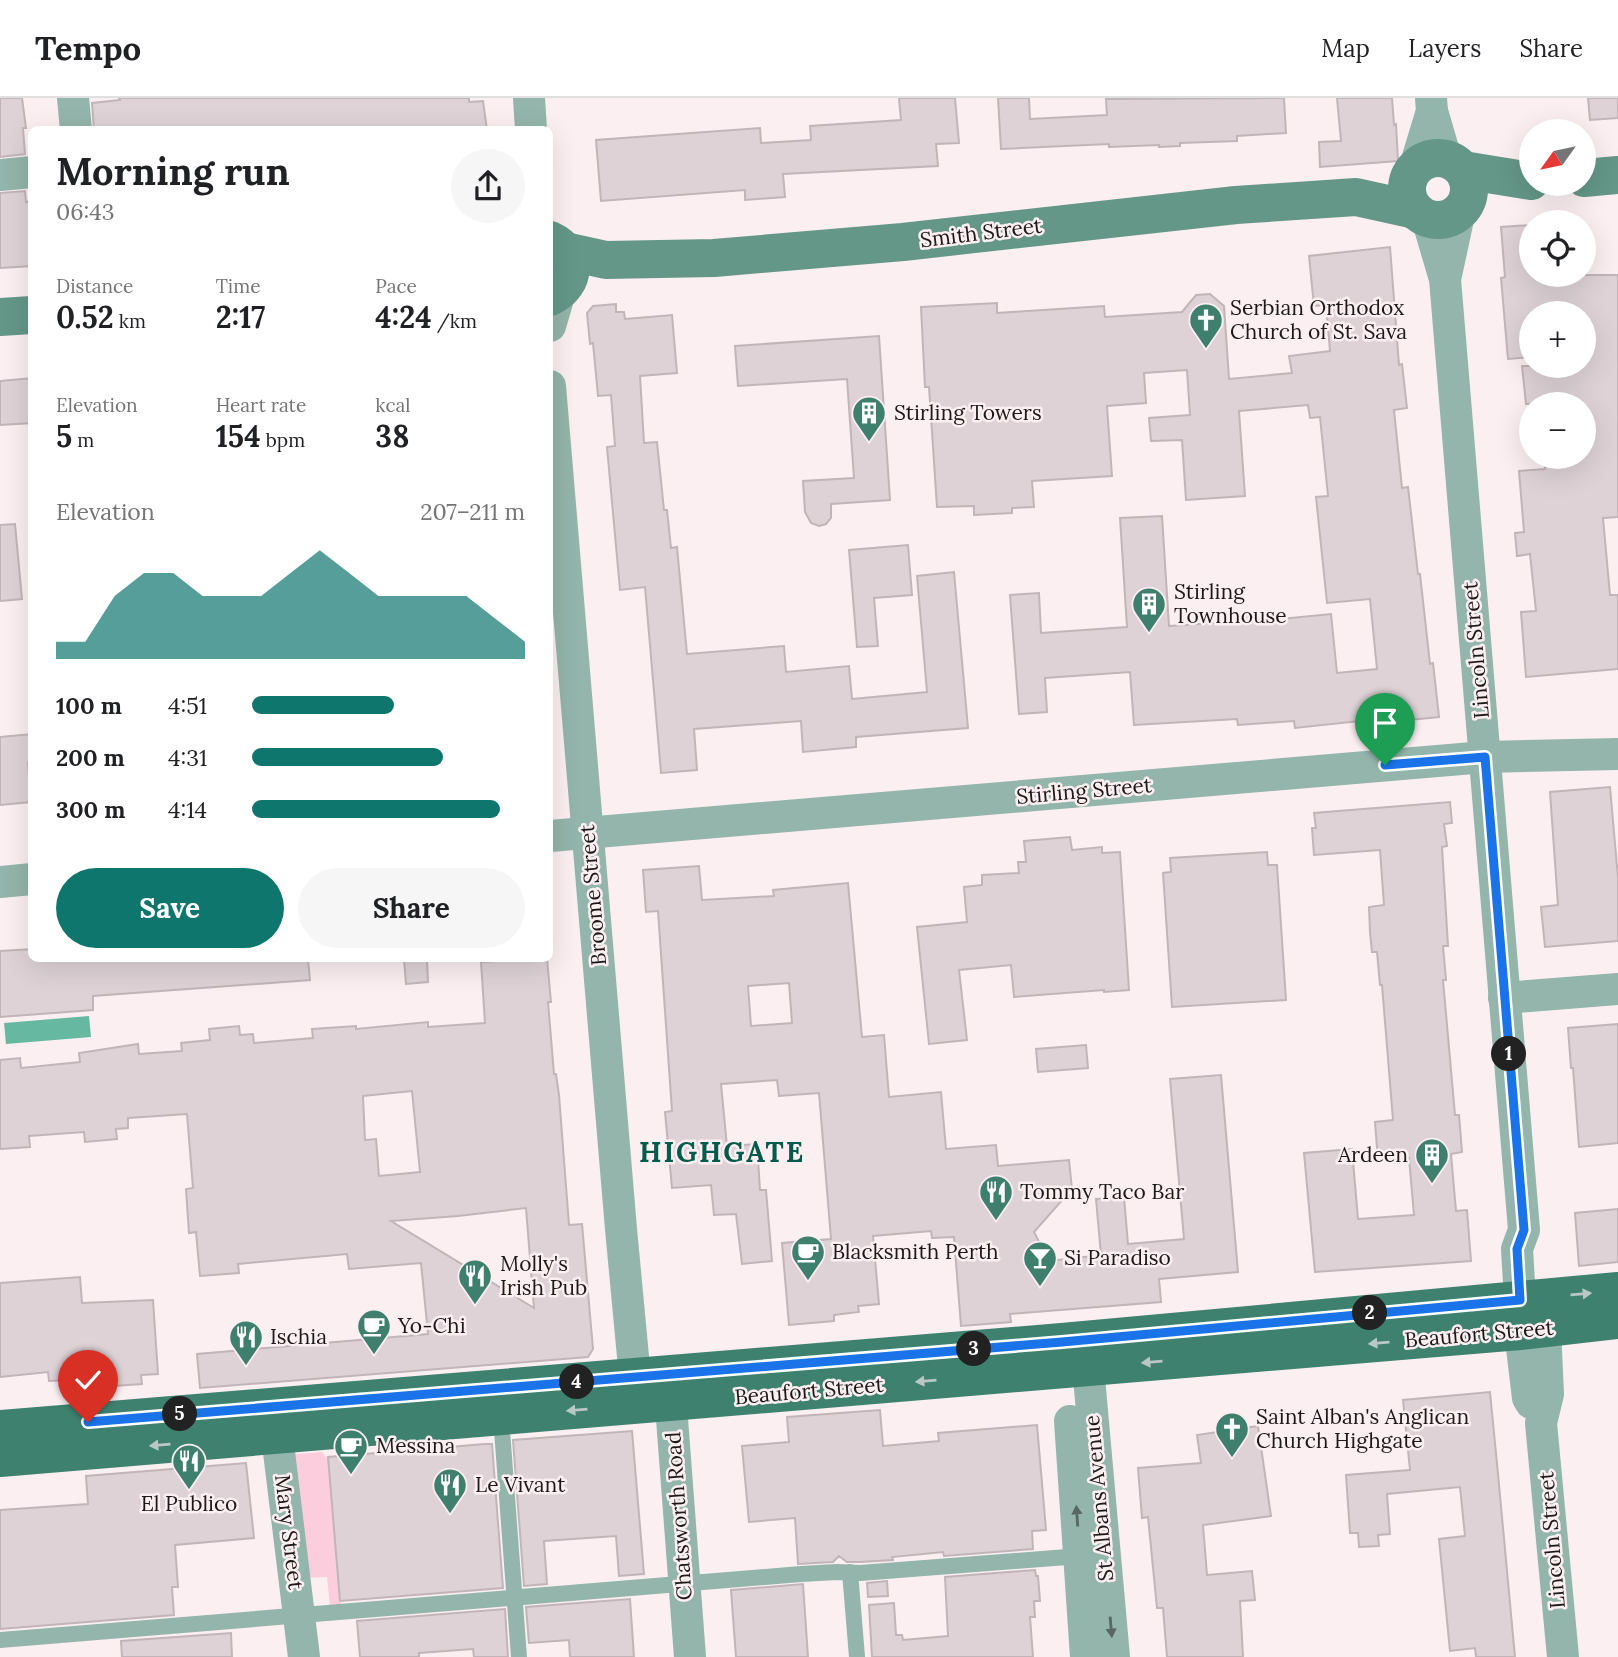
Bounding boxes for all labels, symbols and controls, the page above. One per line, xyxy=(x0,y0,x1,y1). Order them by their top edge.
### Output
text: Tempo xyxy=(35,27,141,69)
text: Map xyxy=(1321,33,1370,64)
text: Layers xyxy=(1408,33,1481,64)
text: Share xyxy=(1519,33,1583,64)
north arrow xyxy=(1519,119,1596,196)
map controls xyxy=(1519,119,1596,469)
text: Morning run xyxy=(56,147,290,195)
button: share xyxy=(451,149,525,223)
text: 06:43 xyxy=(56,197,115,226)
button: locate xyxy=(1519,210,1596,287)
street label: Smith Street xyxy=(918,212,1044,253)
text: Distance xyxy=(56,274,133,298)
text: Time xyxy=(216,274,260,298)
text: Pace xyxy=(375,274,417,298)
place label: Serbian Orthodox Church of St. Sava xyxy=(1230,294,1407,345)
text: 0.52 xyxy=(56,298,114,336)
text: 2:17 xyxy=(216,298,265,336)
text: 4:24 xyxy=(375,298,432,336)
church icon: Serbian Orthodox Church of St. Sava xyxy=(1187,301,1225,350)
button: + xyxy=(1519,301,1596,378)
text: km xyxy=(114,309,146,333)
text: /km xyxy=(432,309,477,333)
button: − xyxy=(1519,392,1596,469)
text: Elevation xyxy=(56,393,138,417)
text: Heart rate xyxy=(216,393,306,417)
text: kcal xyxy=(375,393,410,417)
building icon: Stirling Towers xyxy=(850,394,888,443)
place label: Stirling Towers xyxy=(894,399,1042,426)
text: 5 xyxy=(56,417,72,455)
text: 154 xyxy=(216,417,261,455)
text: 38 xyxy=(375,417,409,455)
text: m xyxy=(72,428,94,452)
text: bpm xyxy=(261,428,305,452)
text: Elevation xyxy=(56,497,155,526)
text: 207–211 m xyxy=(420,497,525,526)
place label: Stirling Townhouse xyxy=(1174,578,1287,629)
street label: Lincoln Street xyxy=(1456,579,1495,720)
building icon: Stirling Townhouse xyxy=(1130,585,1168,634)
text: 100 m xyxy=(56,691,122,720)
text: 4:51 xyxy=(168,691,207,720)
pin xyxy=(1355,693,1415,765)
icon: arrive xyxy=(1366,704,1404,742)
text: 200 m xyxy=(56,743,125,772)
text: 4:31 xyxy=(168,743,207,772)
street label: Stirling Street xyxy=(1015,771,1154,810)
text: 300 m xyxy=(56,795,125,824)
text: 4:14 xyxy=(168,795,207,824)
street label: Broome Street xyxy=(573,822,612,967)
button: Save xyxy=(56,868,284,948)
button: Share xyxy=(298,868,525,948)
pin: 1 xyxy=(1492,1037,1526,1072)
text: 1 xyxy=(1505,1041,1512,1065)
district label: HIGHGATE xyxy=(639,1134,805,1170)
building icon: Ardeen xyxy=(1413,1136,1451,1185)
place label: Ardeen xyxy=(1337,1141,1408,1168)
restaurant icon: Tommy Taco Bar xyxy=(977,1173,1015,1222)
place label: Tommy Taco Bar xyxy=(1020,1178,1184,1205)
cafe icon: Blacksmith Perth xyxy=(789,1233,827,1282)
place label: Blacksmith Perth xyxy=(832,1238,999,1265)
bar icon: Si Paradiso xyxy=(1021,1239,1059,1288)
place label: Si Paradiso xyxy=(1064,1244,1171,1271)
place label: Molly's Irish Pub xyxy=(500,1250,587,1301)
restaurant icon: Molly's Irish Pub xyxy=(456,1257,494,1306)
one-way arrow xyxy=(1571,1288,1593,1299)
pin: 2 xyxy=(1352,1296,1388,1330)
text: 2 xyxy=(1364,1300,1375,1324)
cafe icon: Yo-Chi xyxy=(355,1307,393,1356)
place label: Yo-Chi xyxy=(397,1312,466,1339)
street label: Beaufort Street xyxy=(1403,1313,1555,1353)
restaurant icon: Ischia xyxy=(227,1318,265,1367)
place label: Ischia xyxy=(270,1323,327,1350)
pin: 3 xyxy=(956,1332,992,1366)
text: 3 xyxy=(968,1336,979,1360)
one-way arrow xyxy=(1368,1338,1390,1349)
pin xyxy=(58,1350,118,1422)
one-way arrow xyxy=(1141,1357,1163,1368)
icon: check xyxy=(69,1361,107,1399)
pin: 4 xyxy=(560,1364,594,1400)
text: 4 xyxy=(571,1369,582,1393)
street label: Beaufort Street xyxy=(733,1370,885,1410)
one-way arrow xyxy=(914,1376,936,1387)
pin: 5 xyxy=(162,1396,198,1432)
text: 5 xyxy=(174,1401,185,1425)
place label: Saint Alban's Anglican Church Highgate xyxy=(1256,1403,1469,1454)
one-way arrow xyxy=(566,1405,588,1416)
church icon: Saint Alban's Anglican Church Highgate xyxy=(1213,1410,1251,1459)
street label: St Albans Avenue xyxy=(1078,1414,1119,1582)
cafe icon: Messina xyxy=(332,1427,370,1476)
street label: Chatsworth Road xyxy=(659,1431,698,1601)
place label: Messina xyxy=(376,1432,456,1459)
one-way arrow xyxy=(148,1440,170,1451)
restaurant icon: El Publico xyxy=(170,1442,208,1491)
restaurant icon: Le Vivant xyxy=(431,1466,469,1515)
street label: Lincoln Street xyxy=(1532,1469,1571,1610)
place label: Le Vivant xyxy=(475,1471,566,1498)
street label: Mary Street xyxy=(269,1473,310,1592)
place label: El Publico xyxy=(141,1490,237,1517)
one-way arrow xyxy=(1071,1504,1082,1526)
one-way arrow xyxy=(1106,1616,1117,1638)

